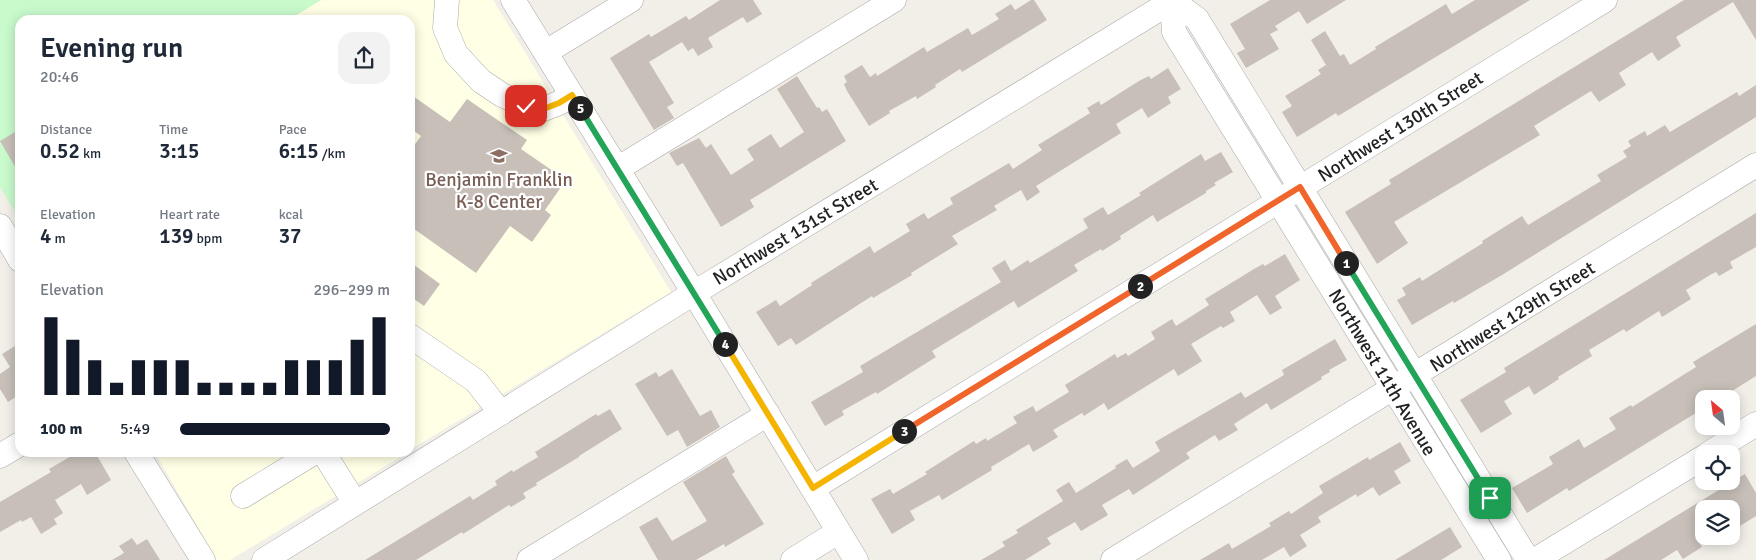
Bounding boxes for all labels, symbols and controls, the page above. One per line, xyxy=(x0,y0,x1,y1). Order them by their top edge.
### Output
text: Evening run xyxy=(40,31,183,65)
button: share xyxy=(338,32,390,84)
street label: Northwest 130th Street xyxy=(1313,66,1488,187)
text: 20:46 xyxy=(40,67,79,87)
pin xyxy=(505,85,547,127)
icon: check xyxy=(512,92,540,120)
pin: 5 xyxy=(568,96,592,120)
text: 5 xyxy=(577,100,584,117)
text: Distance xyxy=(40,121,92,138)
text: Time xyxy=(159,121,188,138)
text: Pace xyxy=(279,121,307,138)
text: 0.52 xyxy=(40,138,80,164)
text: 3:15 xyxy=(159,138,199,164)
text: 6:15 xyxy=(279,138,319,164)
text: km xyxy=(80,145,101,162)
text: /km xyxy=(319,145,346,162)
school or university icon: Benjamin Franklin K-8 Center xyxy=(489,146,509,166)
place label: Benjamin Franklin K-8 Center xyxy=(425,168,573,214)
street label: Northwest 131st Street xyxy=(709,173,883,291)
text: Elevation xyxy=(40,206,96,223)
text: Heart rate xyxy=(159,206,220,223)
text: kcal xyxy=(279,206,303,223)
text: 4 xyxy=(40,223,51,249)
text: 139 xyxy=(159,223,193,249)
text: 37 xyxy=(279,223,301,249)
text: m xyxy=(51,230,66,247)
text: bpm xyxy=(193,230,222,247)
pin: 1 xyxy=(1334,250,1358,276)
text: 1 xyxy=(1343,255,1350,272)
street label: Northwest 129th Street xyxy=(1425,256,1600,377)
pin: 2 xyxy=(1128,274,1152,298)
text: 2 xyxy=(1137,278,1144,295)
text: Elevation xyxy=(40,280,104,300)
text: 296–299 m xyxy=(313,280,390,300)
street label: Northwest 11th Avenue xyxy=(1323,285,1441,460)
pin: 4 xyxy=(712,332,738,356)
text: 4 xyxy=(722,336,729,353)
north arrow xyxy=(1695,390,1740,435)
map controls xyxy=(1695,390,1740,545)
pin: 3 xyxy=(892,418,916,444)
text: 100 m xyxy=(40,419,82,439)
text: 5:49 xyxy=(120,419,150,439)
text: 3 xyxy=(901,423,908,440)
button: locate xyxy=(1695,445,1740,490)
pin xyxy=(1469,477,1511,519)
icon: arrive xyxy=(1476,484,1504,512)
button: layers xyxy=(1695,500,1740,545)

